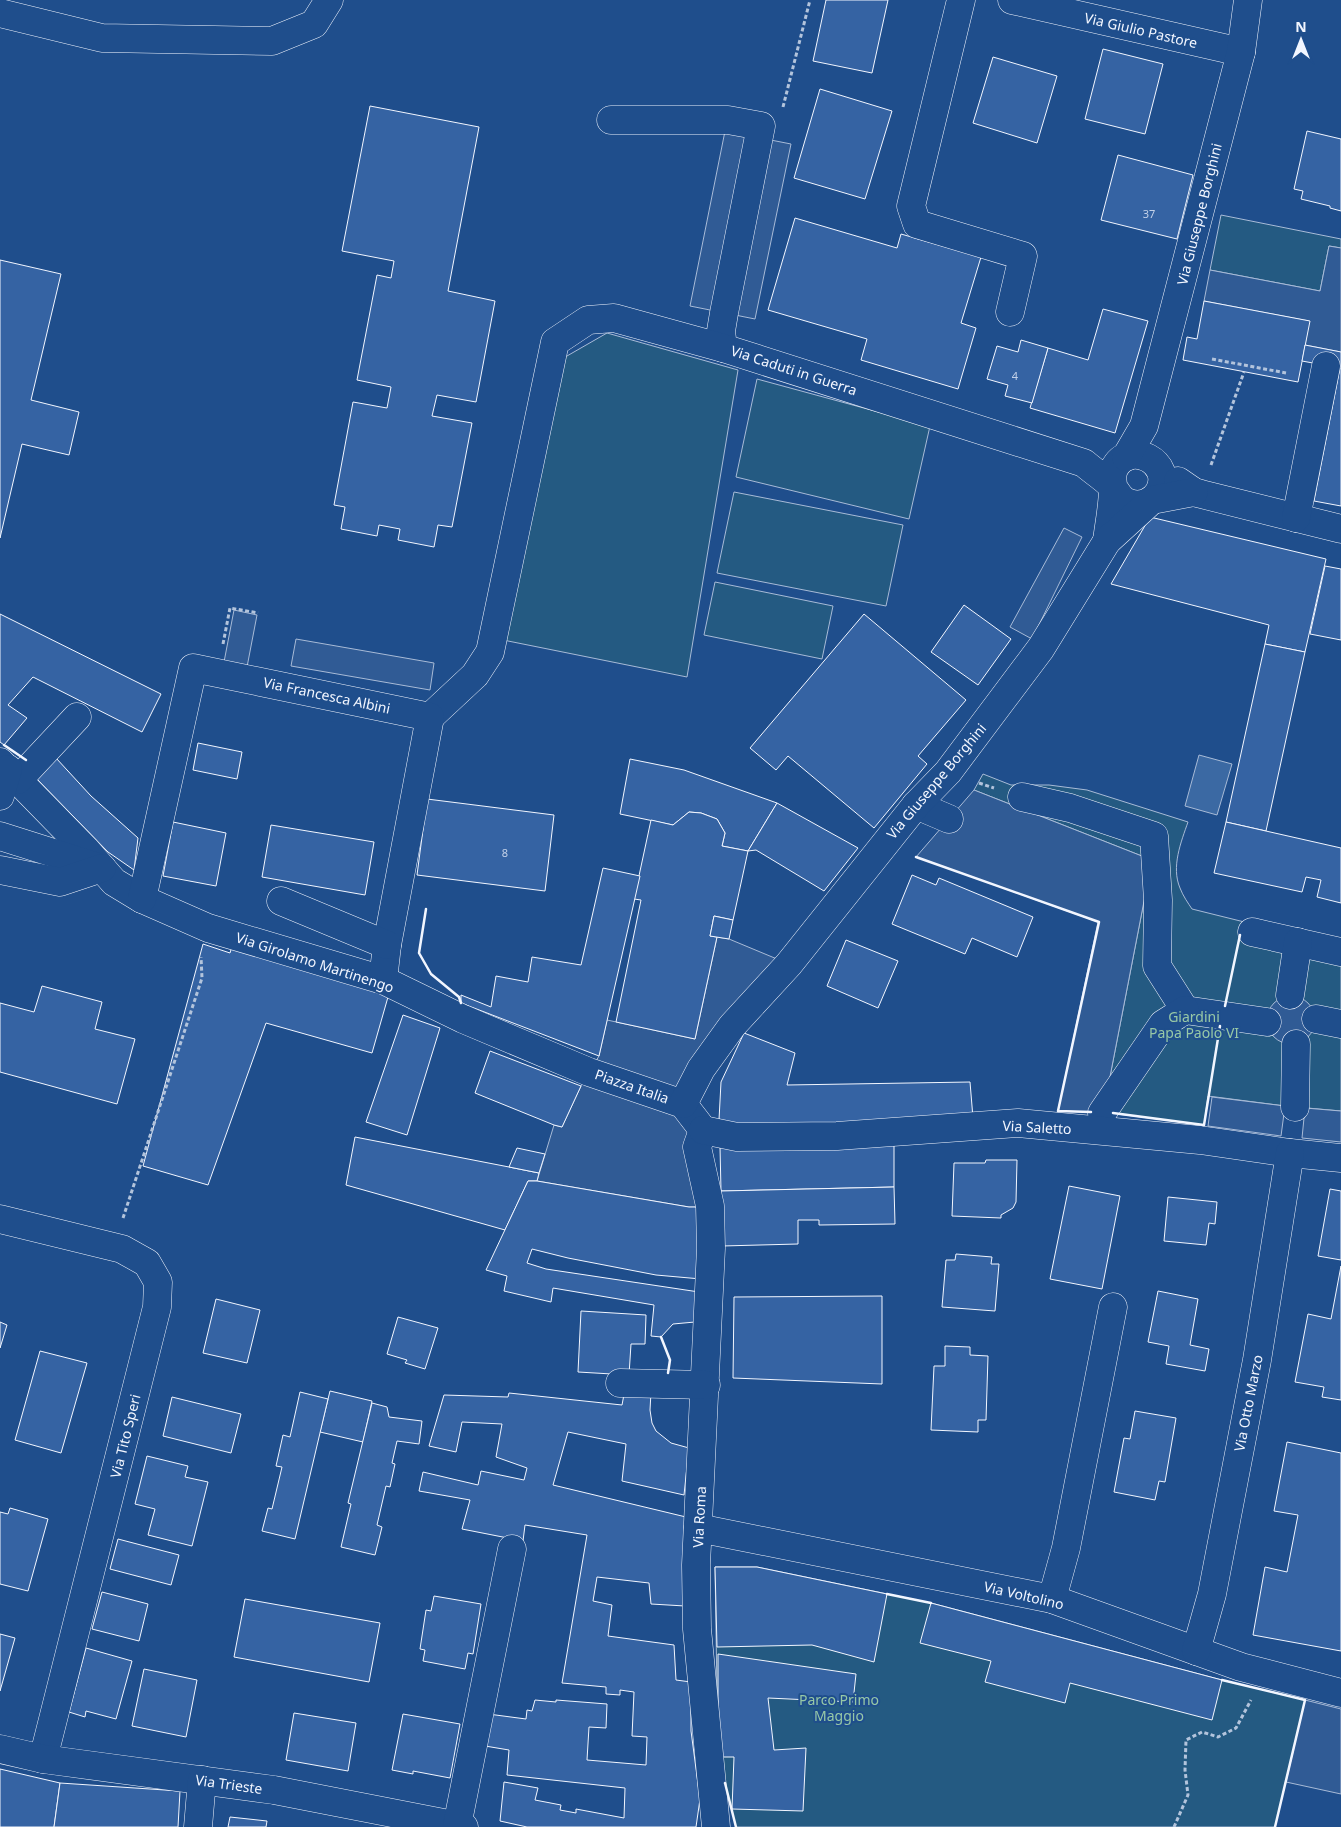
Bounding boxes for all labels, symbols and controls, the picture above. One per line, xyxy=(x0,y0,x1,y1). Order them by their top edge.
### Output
street label: Via Giulio Pastore xyxy=(1083,8,1199,52)
north arrow xyxy=(1276,15,1326,65)
text: N xyxy=(1295,17,1307,36)
street label: Via Giuseppe Borghini xyxy=(1172,141,1226,287)
house number: 37 xyxy=(1143,206,1155,221)
street label: Via Caduti in Guerra xyxy=(729,341,859,399)
house number: 4 xyxy=(1012,368,1019,383)
street label: Via Francesca Albini xyxy=(262,672,392,718)
street label: Via Giuseppe Borghini xyxy=(882,719,990,843)
house number: 8 xyxy=(502,845,508,860)
street label: Via Girolamo Martinengo xyxy=(233,927,397,997)
park label: Giardini Papa Paolo VI xyxy=(1149,1007,1239,1042)
street label: Piazza Italia xyxy=(592,1064,672,1108)
street label: Via Saletto xyxy=(1002,1116,1072,1138)
street label: Via Otto Marzo xyxy=(1229,1353,1267,1453)
street label: Via Tito Speri xyxy=(105,1392,145,1480)
street label: Via Roma xyxy=(688,1486,710,1548)
street label: Via Voltolino xyxy=(982,1577,1066,1613)
park label: Parco Primo Maggio xyxy=(799,1690,879,1725)
street label: Via Trieste xyxy=(194,1770,264,1798)

